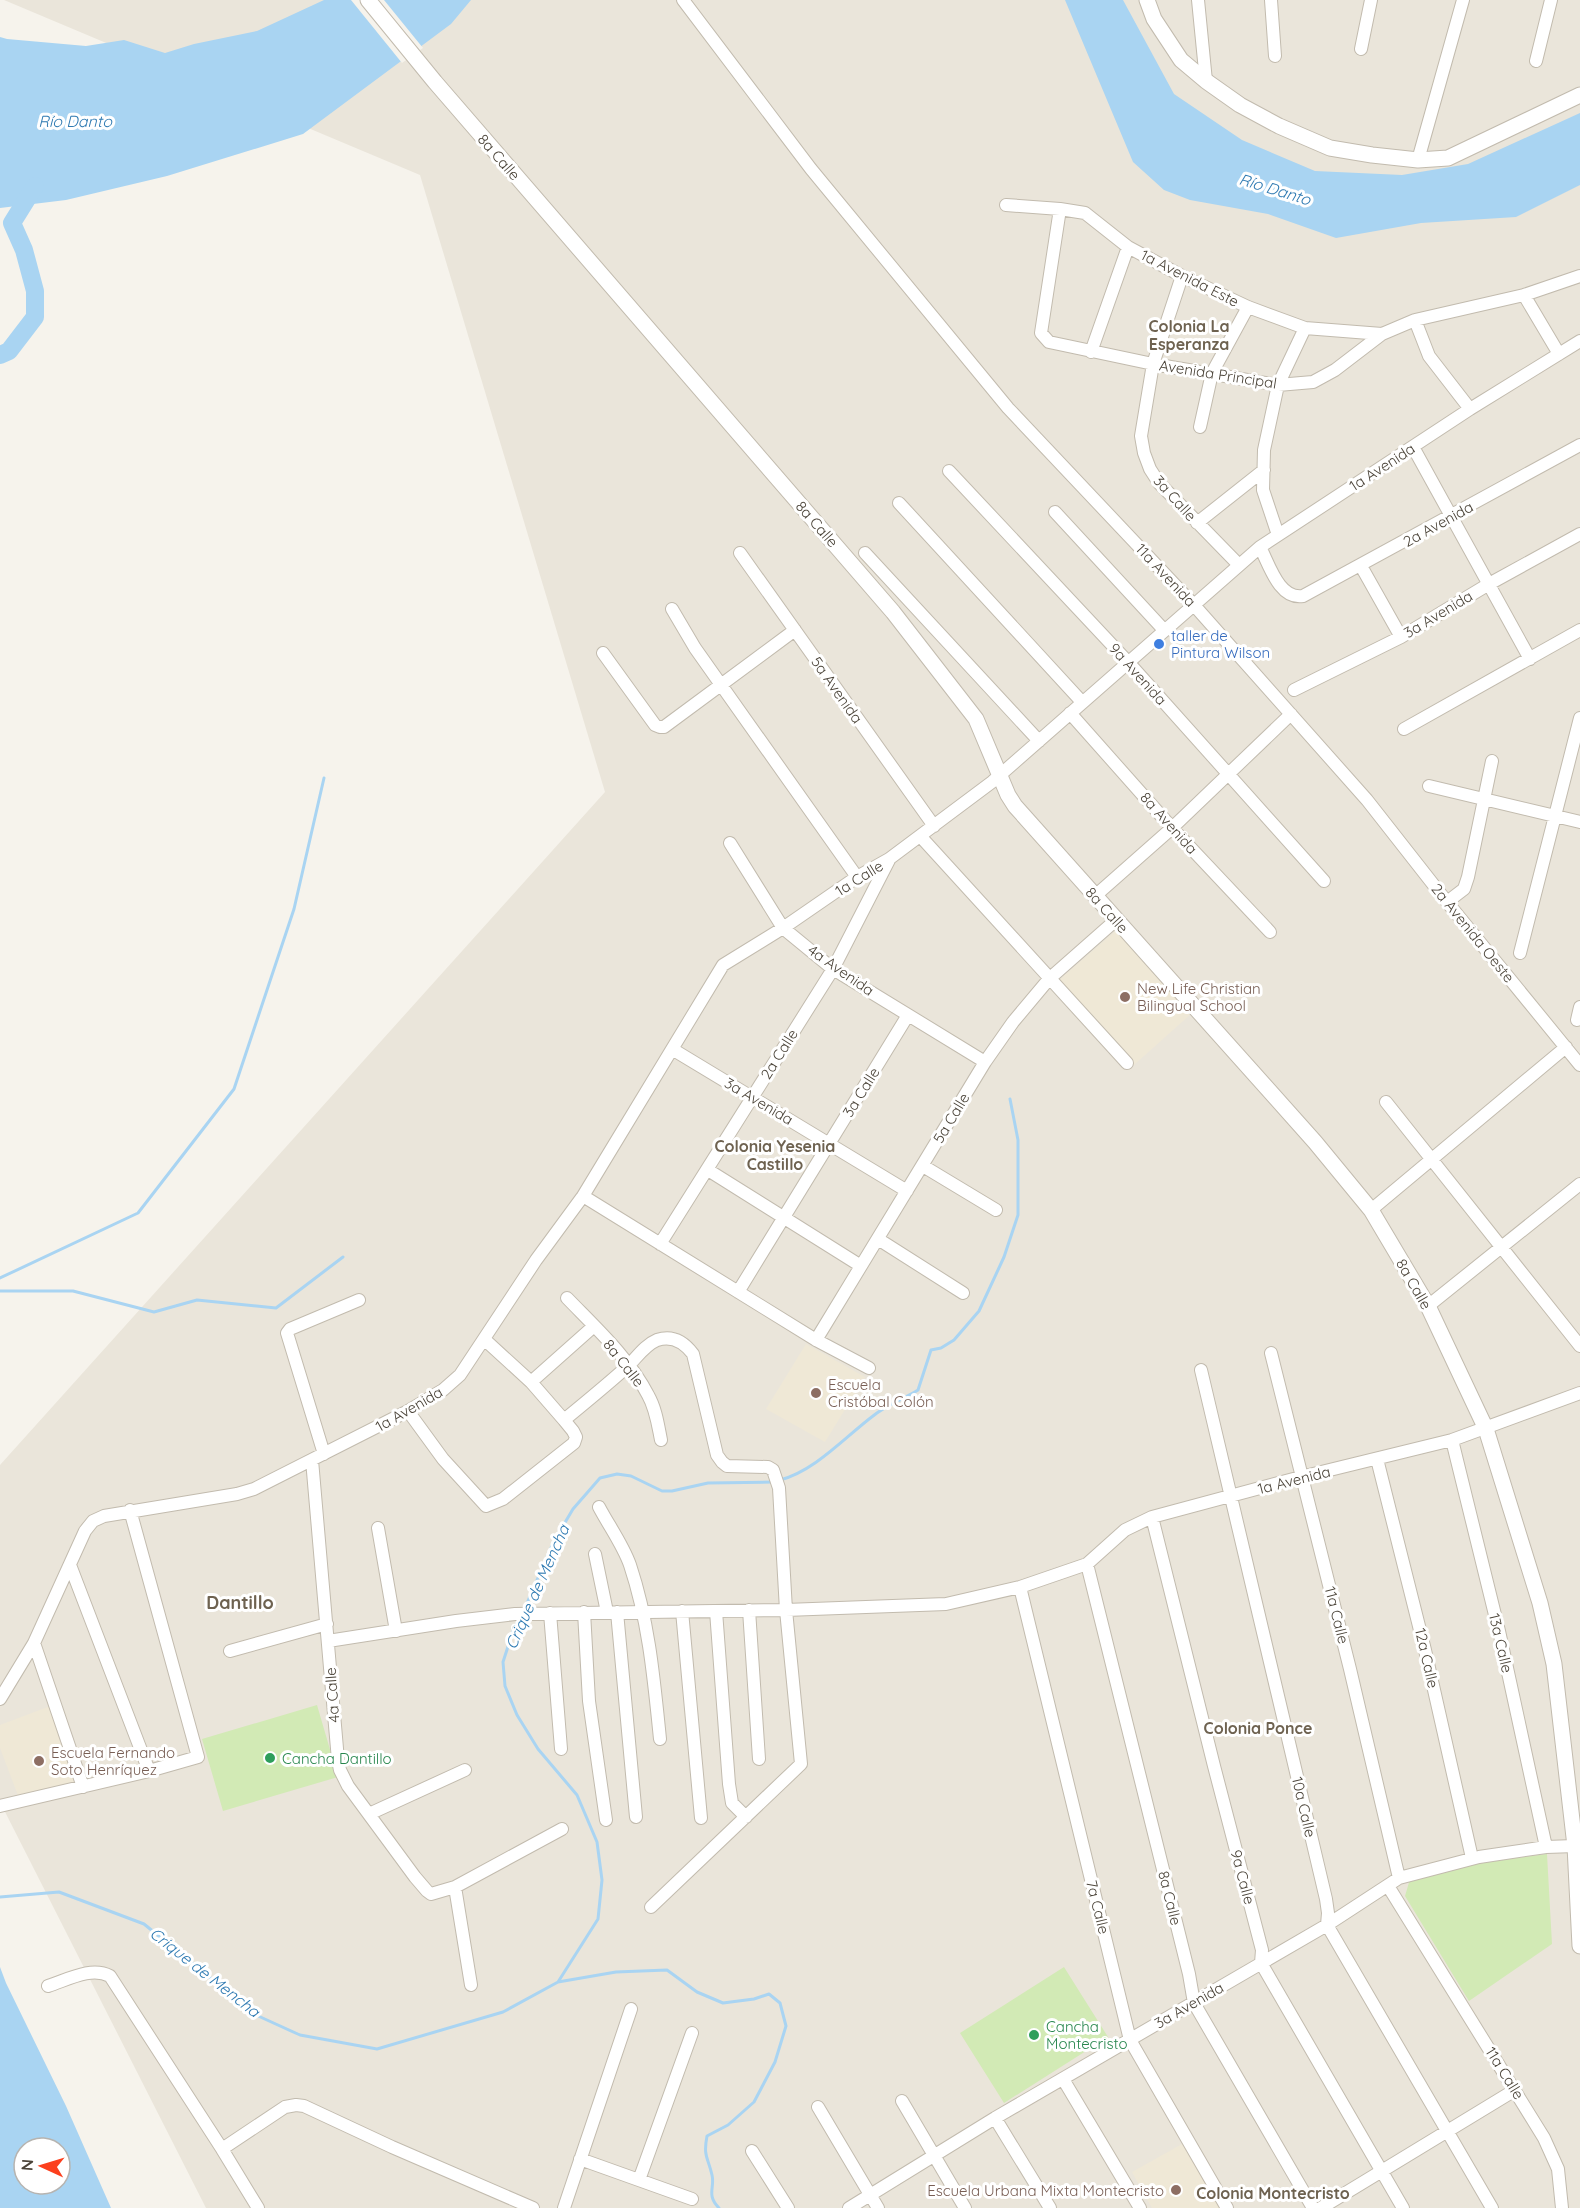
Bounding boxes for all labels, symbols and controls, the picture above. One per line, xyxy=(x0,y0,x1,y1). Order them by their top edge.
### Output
water label: Río Danto xyxy=(38,111,113,131)
street label: 8a Calle xyxy=(474,130,524,184)
water label: Río Danto xyxy=(1237,169,1314,210)
street label: 1a Avenida Este xyxy=(1138,245,1242,311)
district label: Colonia La Esperanza xyxy=(1148,316,1230,354)
street label: Avenida Principal xyxy=(1158,355,1278,393)
street label: 1a Avenida xyxy=(1346,439,1418,495)
street label: 3a Calle xyxy=(1149,471,1201,525)
street label: 8a Calle xyxy=(792,497,842,551)
street label: 2a Avenida xyxy=(1400,497,1476,551)
street label: 11a Avenida xyxy=(1132,539,1200,611)
street label: 3a Avenida xyxy=(1400,586,1476,642)
place label: taller de Pintura Wilson xyxy=(1171,626,1270,662)
marker: taller de Pintura Wilson xyxy=(1152,637,1166,651)
street label: 9a Avenida xyxy=(1105,639,1171,709)
street label: 5a Avenida xyxy=(807,653,867,727)
street label: 8a Avenida xyxy=(1136,788,1202,858)
street label: 1a Calle xyxy=(832,856,886,900)
street label: 2a Avenida Oeste xyxy=(1427,880,1519,986)
street label: 8a Calle xyxy=(1081,883,1133,937)
street label: 4a Avenida xyxy=(804,940,878,1000)
place label: New Life Christian Bilingual School xyxy=(1137,979,1261,1015)
marker: New Life Christian Bilingual School xyxy=(1118,990,1132,1004)
street label: 2a Calle xyxy=(756,1025,802,1083)
street label: 3a Calle xyxy=(838,1064,884,1120)
street label: 3a Avenida xyxy=(721,1073,797,1129)
street label: 5a Calle xyxy=(929,1089,973,1147)
district label: Colonia Yesenia Castillo xyxy=(715,1136,835,1174)
street label: 8a Calle xyxy=(1392,1255,1436,1313)
street label: 8a Calle xyxy=(599,1335,649,1391)
place label: Escuela Cristóbal Colón xyxy=(828,1375,934,1411)
street label: 1a Avenida xyxy=(372,1382,446,1436)
marker: Escuela Cristóbal Colón xyxy=(809,1386,823,1400)
street label: 1a Avenida xyxy=(1256,1462,1332,1498)
water label: Crique de Mencha xyxy=(501,1521,574,1652)
street label: 11a Calle xyxy=(1321,1584,1353,1646)
district label: Dantillo xyxy=(206,1591,274,1614)
street label: 13a Calle xyxy=(1485,1611,1517,1675)
street label: 12a Calle xyxy=(1411,1626,1443,1690)
street label: 4a Calle xyxy=(321,1667,343,1723)
district label: Colonia Ponce xyxy=(1204,1718,1312,1738)
place label: Escuela Fernando Soto Henríquez xyxy=(51,1743,175,1779)
place label: Cancha Dantillo xyxy=(282,1749,392,1768)
marker: Cancha Dantillo xyxy=(263,1751,277,1765)
marker: Escuela Fernando Soto Henríquez xyxy=(32,1754,46,1768)
street label: 10a Calle xyxy=(1288,1775,1320,1839)
street label: 9a Calle xyxy=(1227,1848,1259,1906)
street label: 8a Calle xyxy=(1154,1869,1186,1927)
street label: 7a Calle xyxy=(1082,1878,1114,1936)
water label: Crique de Mencha xyxy=(146,1923,265,2022)
street label: 3a Avenida xyxy=(1151,1978,1227,2032)
place label: Cancha Montecristo xyxy=(1046,2017,1127,2053)
marker: Cancha Montecristo xyxy=(1027,2028,1041,2042)
street label: 11a Calle xyxy=(1481,2043,1529,2103)
north arrow xyxy=(12,2136,72,2196)
text: N xyxy=(17,2158,37,2172)
place label: Escuela Urbana Mixta Montecristo xyxy=(927,2181,1164,2200)
marker: Escuela Urbana Mixta Montecristo xyxy=(1169,2183,1183,2197)
district label: Colonia Montecristo xyxy=(1196,2183,1350,2203)

